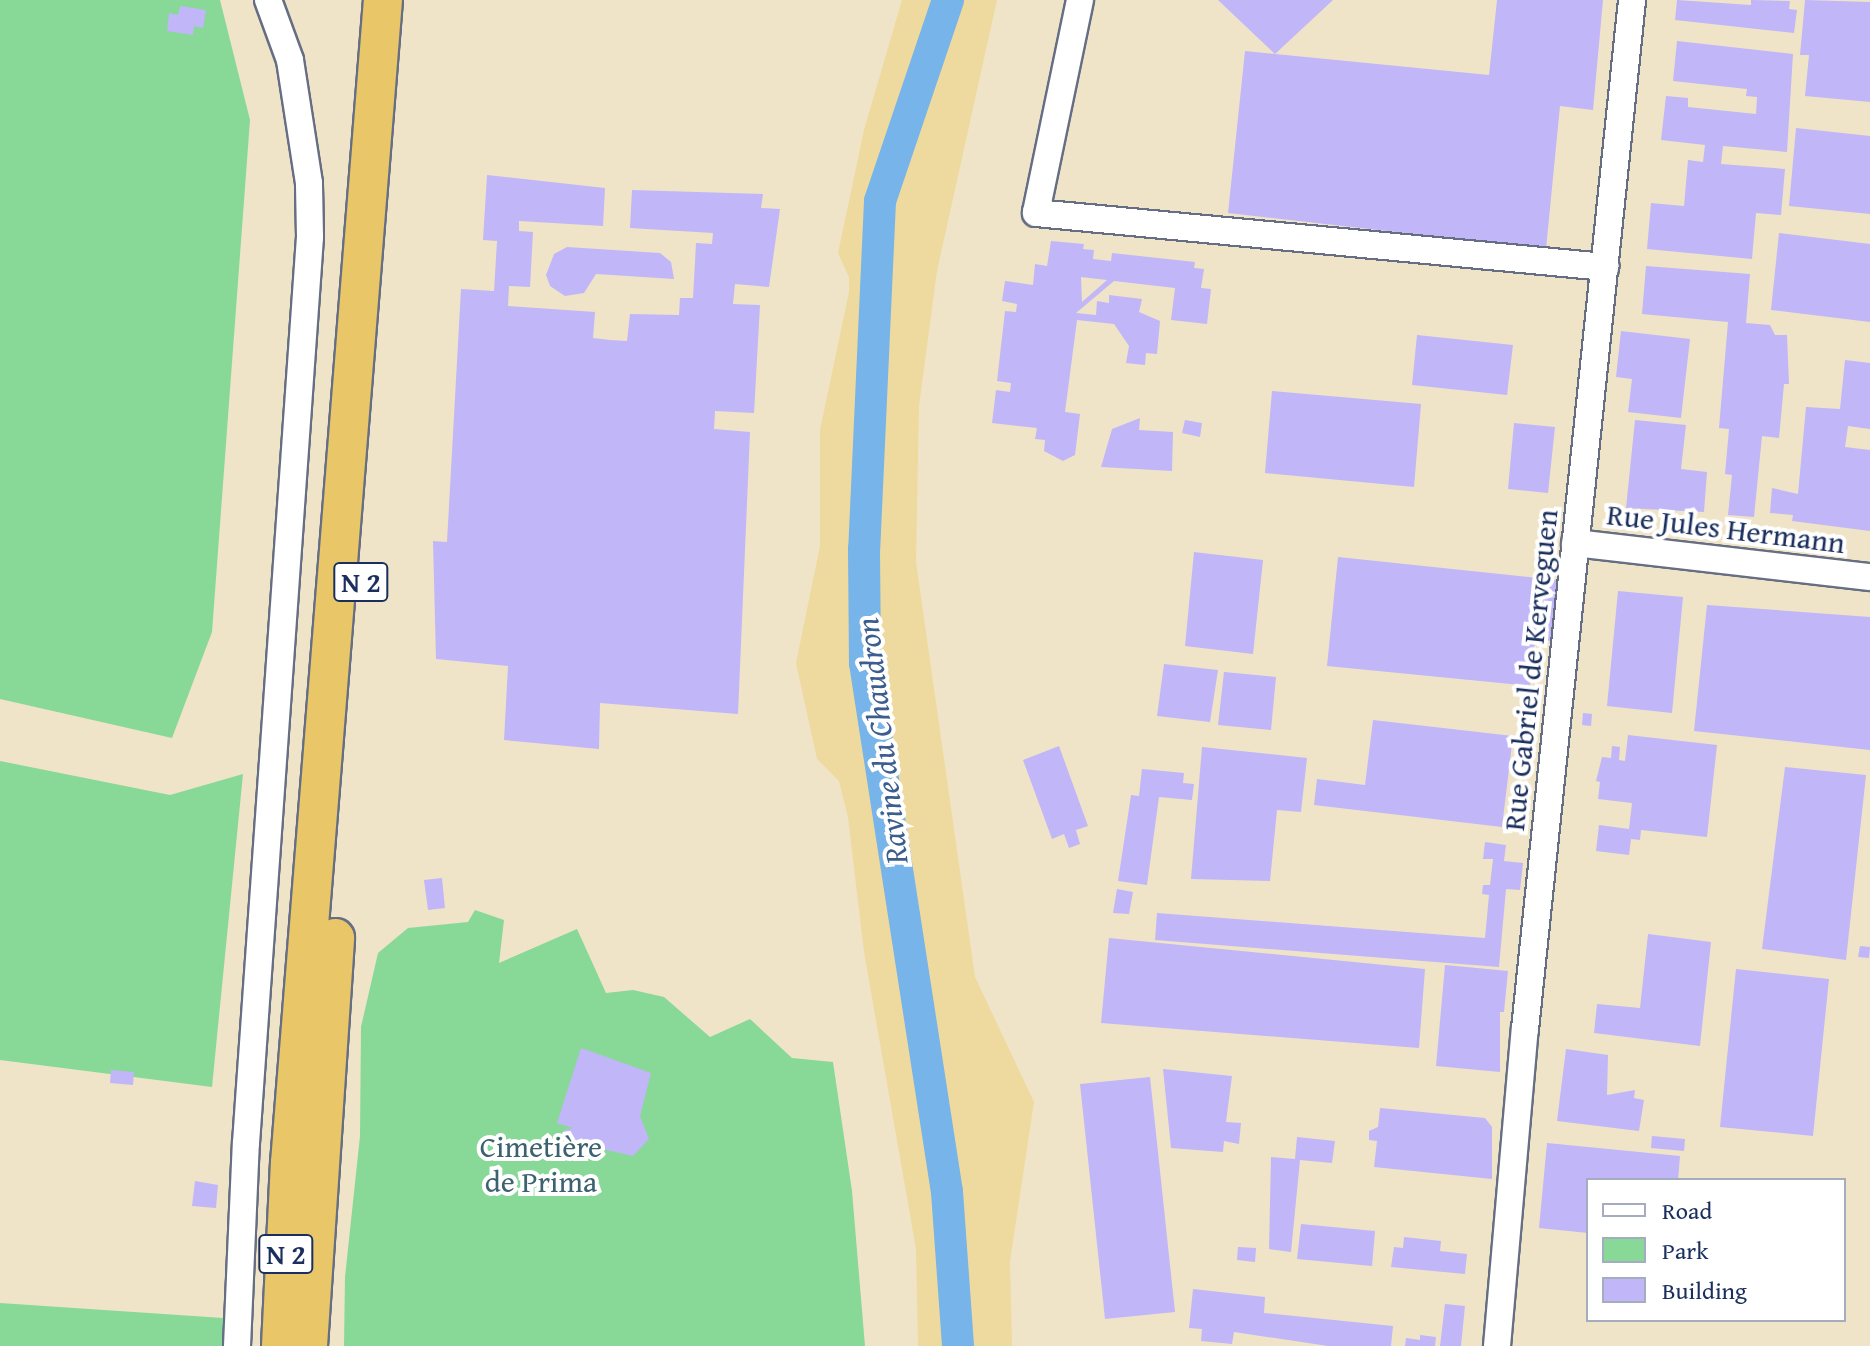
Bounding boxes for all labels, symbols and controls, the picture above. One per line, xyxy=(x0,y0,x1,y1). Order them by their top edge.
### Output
street label: Rue Jules Hermann xyxy=(1605,496,1847,560)
street label: Rue Gabriel de Kerveguen xyxy=(1495,508,1565,832)
road number: N 2 xyxy=(333,558,389,606)
water label: Ravine du Chaudron xyxy=(848,616,916,866)
park label: Cimetière de Prima xyxy=(480,1128,602,1198)
legend xyxy=(1586,1178,1846,1322)
text: Road xyxy=(1662,1193,1712,1228)
road number: N 2 xyxy=(258,1230,314,1278)
text: Park xyxy=(1662,1233,1708,1268)
text: Building xyxy=(1662,1273,1747,1308)

